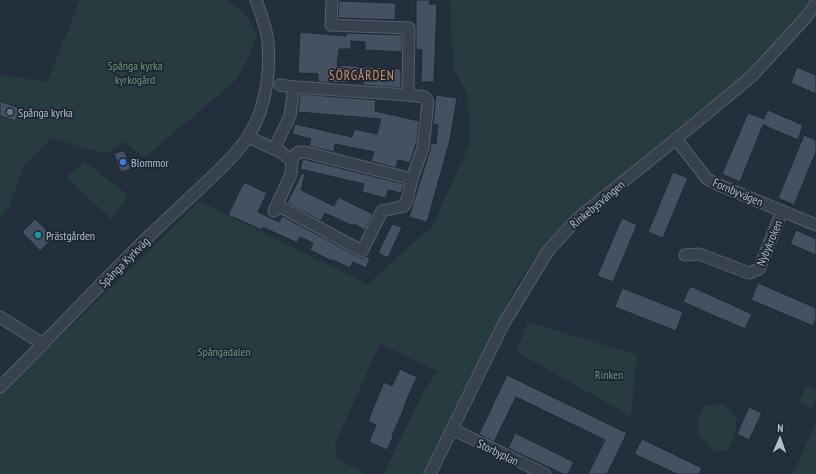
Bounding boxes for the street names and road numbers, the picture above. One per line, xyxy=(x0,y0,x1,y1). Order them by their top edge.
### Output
street label: Fornbyvägen xyxy=(711,175,765,209)
street label: Rinkebysvängen xyxy=(567,177,627,231)
street label: Nybykroken xyxy=(753,218,785,268)
street label: Spånga Kyrkväg xyxy=(96,234,152,290)
street label: Storbyplan xyxy=(475,436,521,468)

